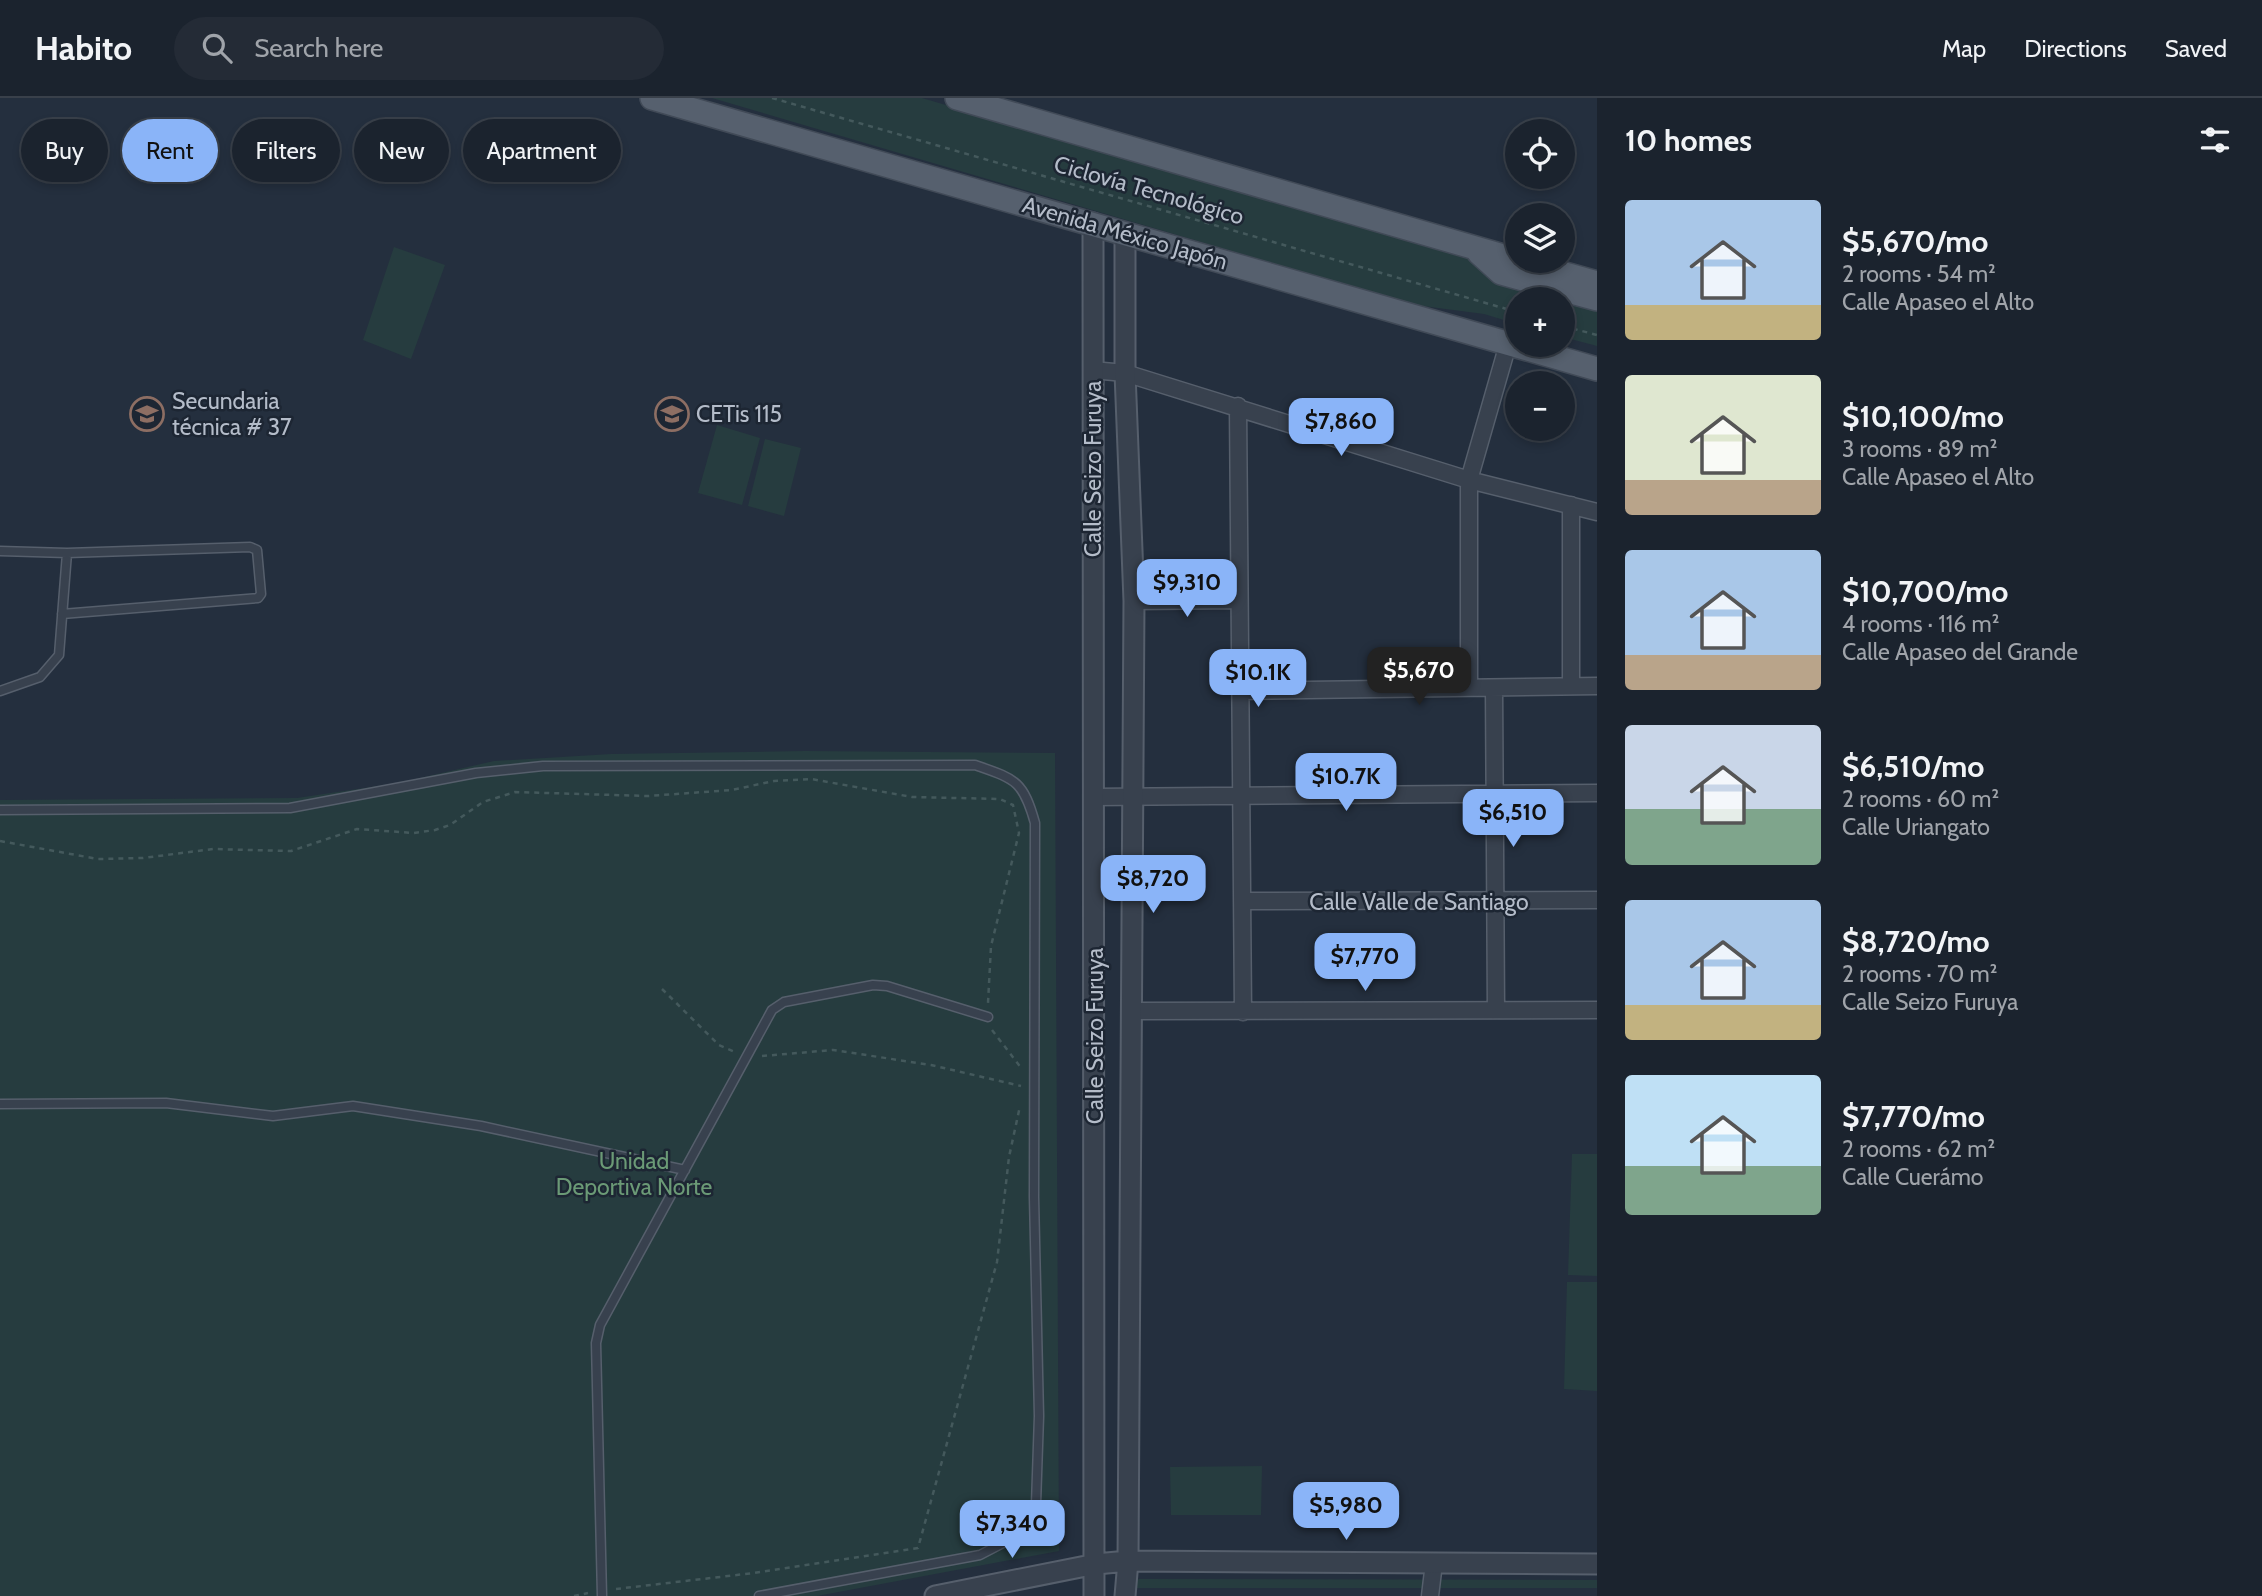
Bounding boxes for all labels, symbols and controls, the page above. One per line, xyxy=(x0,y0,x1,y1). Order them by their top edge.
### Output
search box xyxy=(174,17,664,80)
text: Habito xyxy=(35,28,132,68)
icon: search xyxy=(198,29,236,67)
text: Search here xyxy=(254,32,383,64)
text: Map xyxy=(1942,34,1986,63)
text: Directions xyxy=(2024,34,2127,63)
text: Saved xyxy=(2165,34,2227,63)
chip: Buy xyxy=(21,119,108,182)
chip: Rent xyxy=(122,119,218,182)
chip: Filters xyxy=(232,119,340,182)
chip: New xyxy=(354,119,449,182)
chip: Apartment xyxy=(463,119,621,182)
map controls xyxy=(1505,119,1575,441)
button: locate xyxy=(1505,119,1575,189)
icon: filters xyxy=(2196,121,2234,159)
text: 10 homes xyxy=(1625,122,1752,159)
street label: Ciclovía Tecnológico xyxy=(1051,150,1247,230)
street label: Avenida México Japón xyxy=(1019,190,1231,276)
button: layers xyxy=(1505,203,1575,273)
text: $5,670/mo xyxy=(1842,223,1988,260)
icon: home xyxy=(1681,228,1765,312)
text: 2 rooms · 54 m² xyxy=(1842,260,1996,288)
button: + xyxy=(1505,287,1575,357)
text: Calle Apaseo el Alto xyxy=(1842,288,2034,316)
button: − xyxy=(1505,371,1575,441)
street label: Calle Seizo Furuya xyxy=(1079,381,1107,557)
place label: Secundaria técnica # 37 xyxy=(172,387,292,441)
school or university icon: Secundaria técnica # 37 xyxy=(128,395,166,433)
school or university icon: CETis 115 xyxy=(653,395,691,433)
pin: $7,860 xyxy=(1284,398,1398,458)
text: $10,100/mo xyxy=(1842,398,2004,435)
place label: CETis 115 xyxy=(696,400,782,428)
icon: home xyxy=(1681,403,1765,487)
text: $7,860 xyxy=(1305,407,1377,435)
text: 3 rooms · 89 m² xyxy=(1842,435,1997,463)
text: Calle Apaseo el Alto xyxy=(1842,463,2034,491)
pin: $9,310 xyxy=(1130,560,1244,619)
text: $9,310 xyxy=(1153,568,1221,596)
text: $10,700/mo xyxy=(1842,573,2008,610)
icon: home xyxy=(1681,578,1765,662)
text: 4 rooms · 116 m² xyxy=(1842,610,1999,638)
text: Calle Apaseo del Grande xyxy=(1842,638,2078,666)
pin: $5,670 xyxy=(1362,648,1476,707)
pin: $10.1K xyxy=(1201,650,1315,709)
text: $5,670 xyxy=(1383,656,1455,684)
text: $10.1K xyxy=(1225,658,1291,686)
text: $6,510/mo xyxy=(1842,748,1984,785)
icon: home xyxy=(1681,753,1765,837)
pin: $10.7K xyxy=(1289,754,1403,813)
text: $10.7K xyxy=(1311,762,1381,790)
text: 2 rooms · 60 m² xyxy=(1842,785,1999,813)
pin: $6,510 xyxy=(1456,790,1570,849)
text: $6,510 xyxy=(1479,798,1547,826)
text: Calle Uriangato xyxy=(1842,813,1990,841)
pin: $8,720 xyxy=(1096,856,1210,915)
text: $8,720 xyxy=(1117,864,1189,892)
street label: Calle Valle de Santiago xyxy=(1309,888,1529,916)
text: $8,720/mo xyxy=(1842,923,1990,960)
icon: home xyxy=(1681,928,1765,1012)
pin: $7,770 xyxy=(1308,934,1422,993)
text: $7,770 xyxy=(1330,942,1400,970)
street label: Calle Seizo Furuya xyxy=(1081,948,1109,1124)
text: 2 rooms · 70 m² xyxy=(1842,960,1997,988)
text: Calle Seizo Furuya xyxy=(1842,988,2018,1016)
text: $7,770/mo xyxy=(1842,1098,1985,1135)
icon: home xyxy=(1681,1103,1765,1187)
text: 2 rooms · 62 m² xyxy=(1842,1135,1995,1163)
park label: Unidad Deportiva Norte xyxy=(556,1147,712,1201)
text: Calle Cuerámo xyxy=(1842,1163,1984,1191)
pin: $5,980 xyxy=(1289,1482,1403,1542)
text: $5,980 xyxy=(1309,1491,1383,1519)
pin: $7,340 xyxy=(955,1500,1069,1560)
text: $7,340 xyxy=(976,1509,1048,1537)

